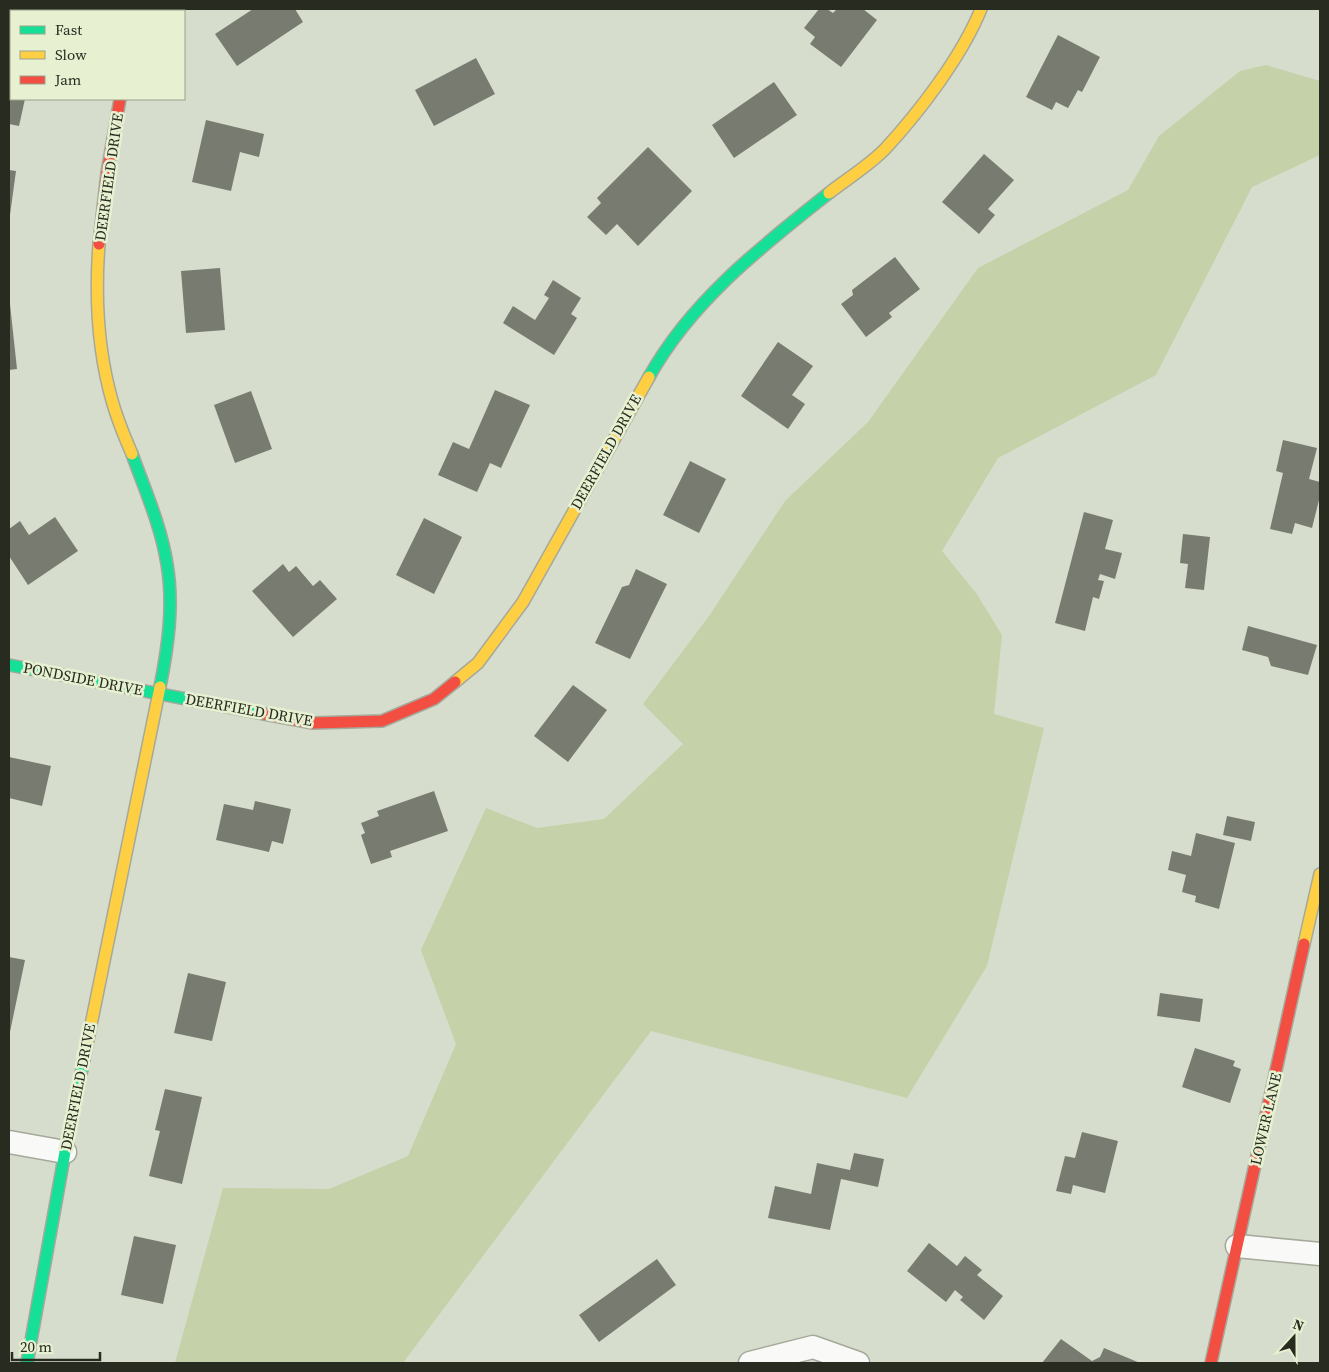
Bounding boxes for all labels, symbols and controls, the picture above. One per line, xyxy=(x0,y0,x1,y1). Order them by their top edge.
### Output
legend xyxy=(10,10,185,100)
text: Fast xyxy=(55,19,82,40)
text: Slow xyxy=(55,44,87,65)
text: Jam xyxy=(54,69,82,90)
street label: DEERFIELD DRIVE xyxy=(89,112,128,242)
street label: DEERFIELD DRIVE xyxy=(565,390,646,513)
street label: PONDSIDE DRIVE xyxy=(22,657,145,700)
street label: DEERFIELD DRIVE xyxy=(184,688,314,731)
street label: DEERFIELD DRIVE xyxy=(55,1022,100,1152)
street label: LOWER LANE xyxy=(1245,1071,1286,1167)
north arrow xyxy=(1269,1312,1319,1362)
text: N xyxy=(1290,1314,1307,1336)
scale bar xyxy=(12,1330,100,1362)
text: 20 m xyxy=(20,1336,52,1357)

